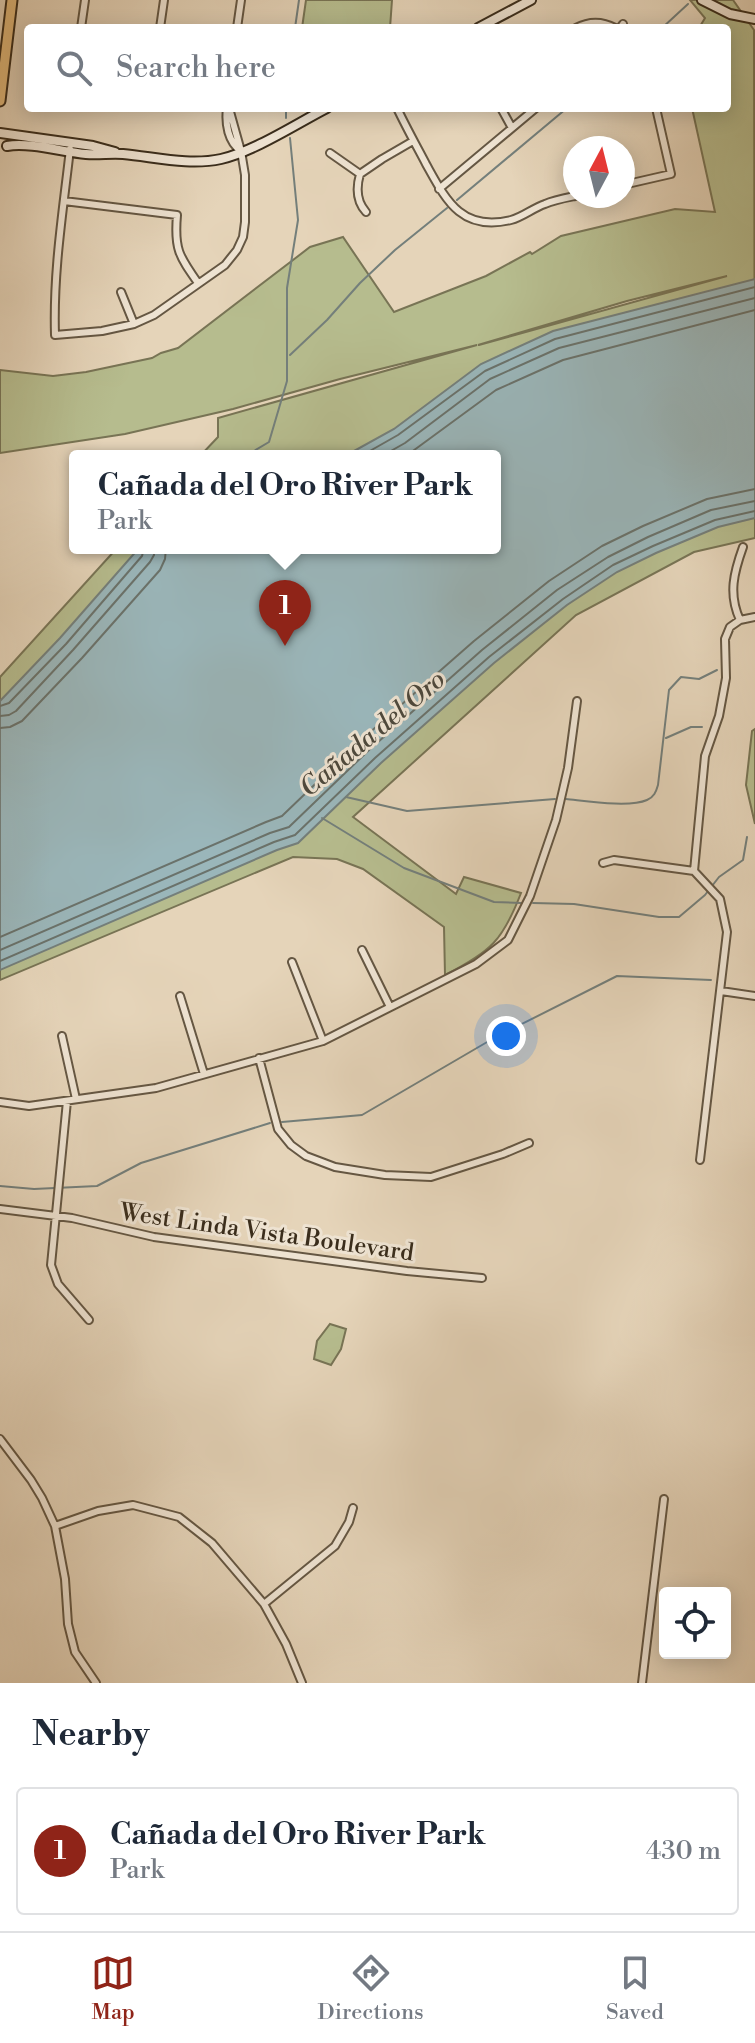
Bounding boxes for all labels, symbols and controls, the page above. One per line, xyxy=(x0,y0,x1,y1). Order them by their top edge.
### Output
search box xyxy=(24,24,731,112)
icon: search xyxy=(52,46,96,90)
text: Search here xyxy=(116,49,276,87)
north arrow xyxy=(563,136,635,208)
popup xyxy=(69,450,501,554)
text: Cañada del Oro River Park xyxy=(97,467,473,505)
text: Park xyxy=(97,505,151,537)
pin: 1 xyxy=(259,580,311,646)
water label: Cañada del Oro xyxy=(293,664,452,804)
your location xyxy=(486,1016,526,1056)
street label: West Linda Vista Boulevard xyxy=(117,1197,416,1269)
map controls xyxy=(659,1587,731,1659)
button: locate xyxy=(659,1587,731,1659)
text: Nearby xyxy=(32,1714,150,1756)
text: Cañada del Oro River Park xyxy=(110,1816,485,1854)
text: 1 xyxy=(54,1835,66,1867)
text: 430 m xyxy=(646,1835,721,1867)
text: Park xyxy=(110,1854,164,1886)
tab: Map xyxy=(91,1951,135,2026)
tab: Directions xyxy=(318,1951,424,2026)
tab: Saved xyxy=(606,1951,664,2026)

